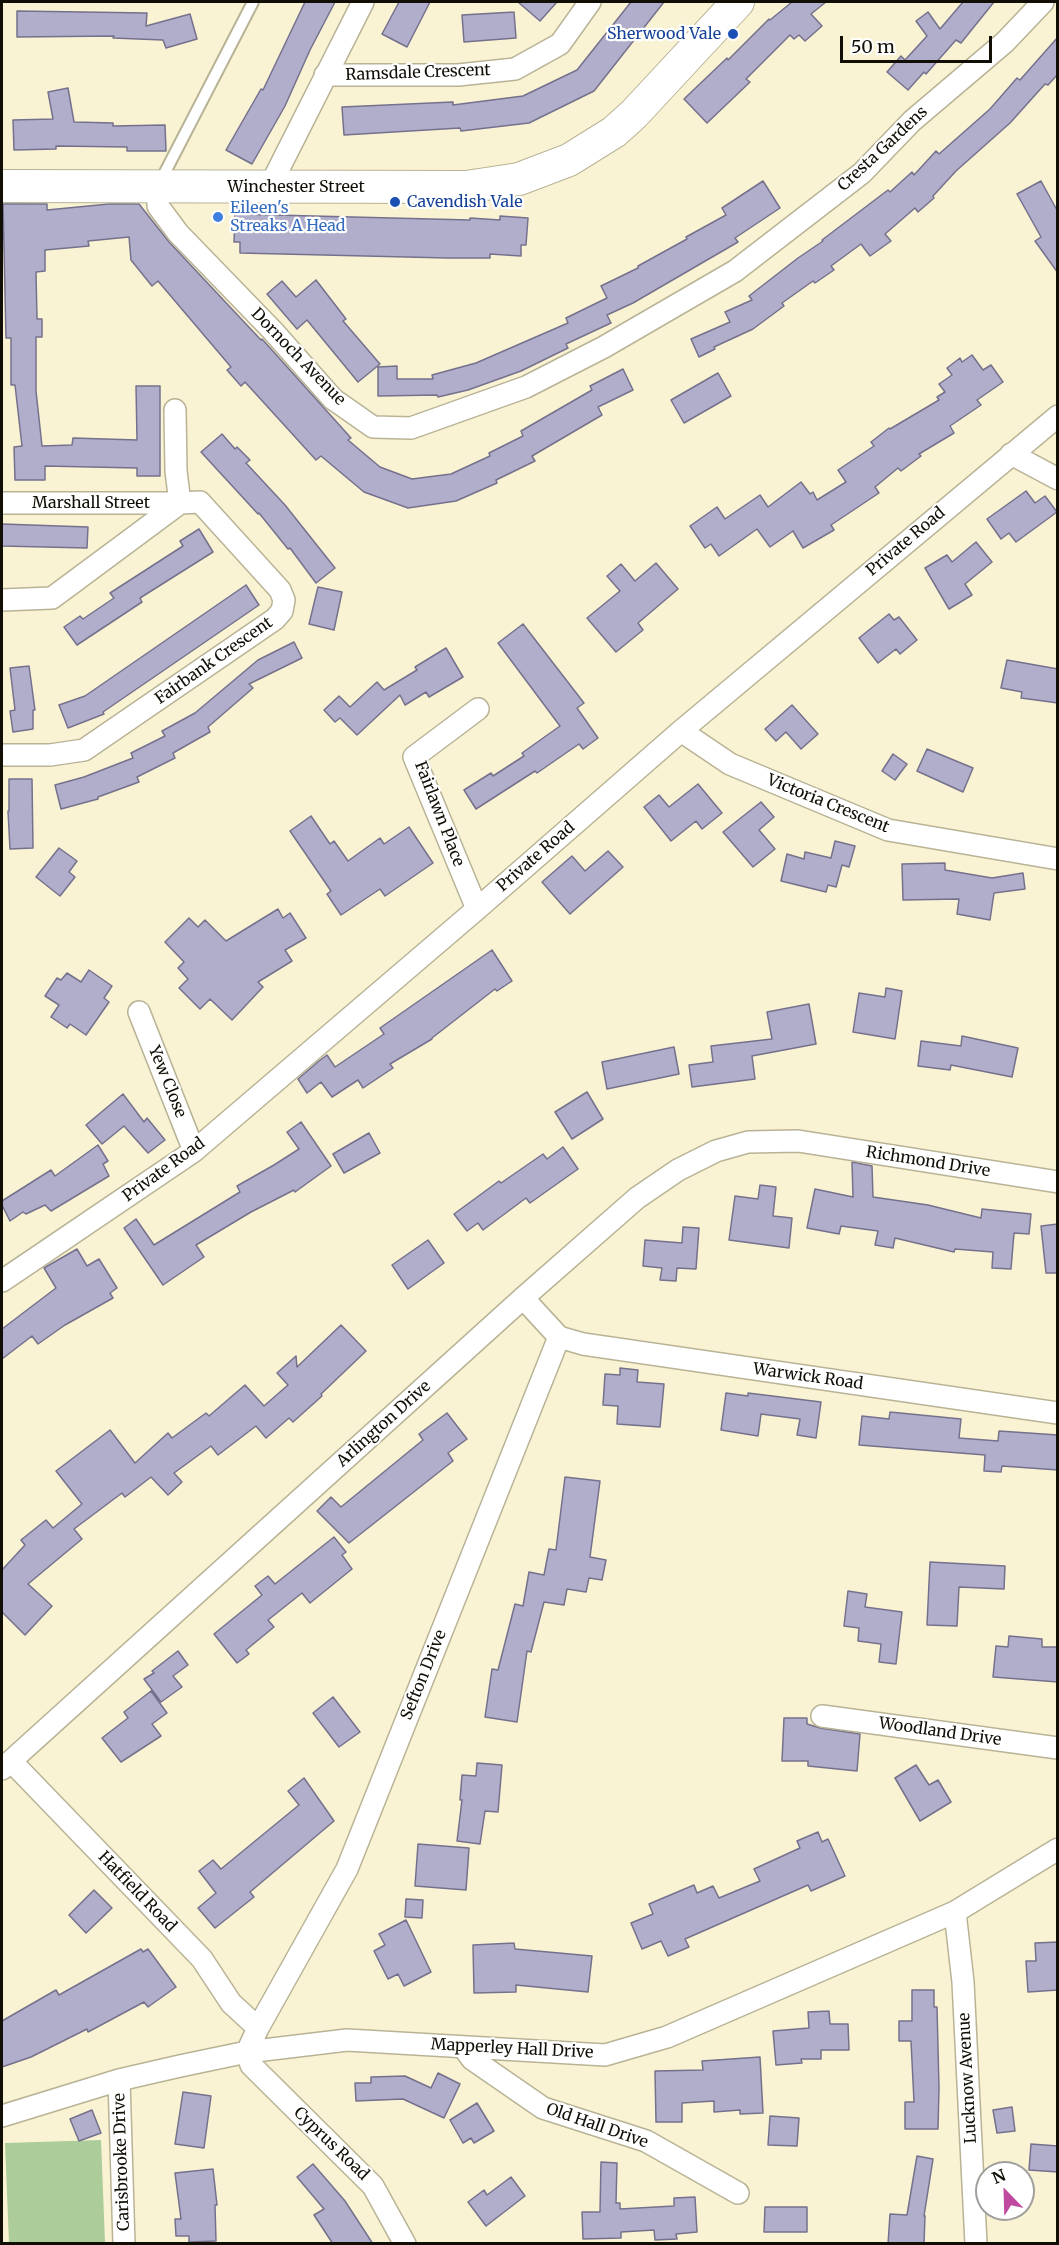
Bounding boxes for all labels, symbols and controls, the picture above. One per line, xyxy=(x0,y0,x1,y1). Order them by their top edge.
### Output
place label: Sherwood Vale xyxy=(607,24,721,44)
scale bar xyxy=(843,24,994,62)
marker: Sherwood Vale xyxy=(726,27,740,41)
text: 50 m xyxy=(851,35,895,58)
street label: Ramsdale Crescent xyxy=(345,61,491,85)
street label: Cresta Gardens xyxy=(834,103,932,195)
street label: Winchester Street xyxy=(227,177,365,197)
place label: Cavendish Vale xyxy=(407,192,522,212)
marker: Cavendish Vale xyxy=(388,195,402,209)
place label: Eileen's Streaks A Head xyxy=(230,198,345,236)
marker: Eileen's Streaks A Head xyxy=(211,210,225,224)
street label: Dornoch Avenue xyxy=(247,304,349,410)
street label: Marshall Street xyxy=(32,493,150,513)
street label: Private Road xyxy=(863,504,949,580)
street label: Fairbank Crescent xyxy=(152,613,276,709)
street label: Fairlawn Place xyxy=(410,759,468,869)
street label: Victoria Crescent xyxy=(764,771,892,837)
street label: Private Road xyxy=(493,818,579,896)
street label: Yew Close xyxy=(144,1043,190,1121)
street label: Private Road xyxy=(119,1134,209,1206)
street label: Richmond Drive xyxy=(865,1143,991,1181)
street label: Warwick Road xyxy=(752,1360,864,1394)
street label: Arlington Drive xyxy=(333,1377,435,1471)
street label: Sefton Drive xyxy=(397,1627,451,1723)
street label: Woodland Drive xyxy=(877,1714,1003,1750)
street label: Hatfield Road xyxy=(94,1848,180,1936)
street label: Lucknow Avenue xyxy=(955,2012,981,2144)
street label: Mapperley Hall Drive xyxy=(430,2035,594,2063)
street label: Carisbrooke Drive xyxy=(110,2093,134,2231)
street label: Old Hall Drive xyxy=(544,2100,650,2152)
street label: Cyprus Road xyxy=(289,2103,373,2185)
north arrow xyxy=(975,2161,1035,2221)
text: N xyxy=(989,2165,1008,2188)

